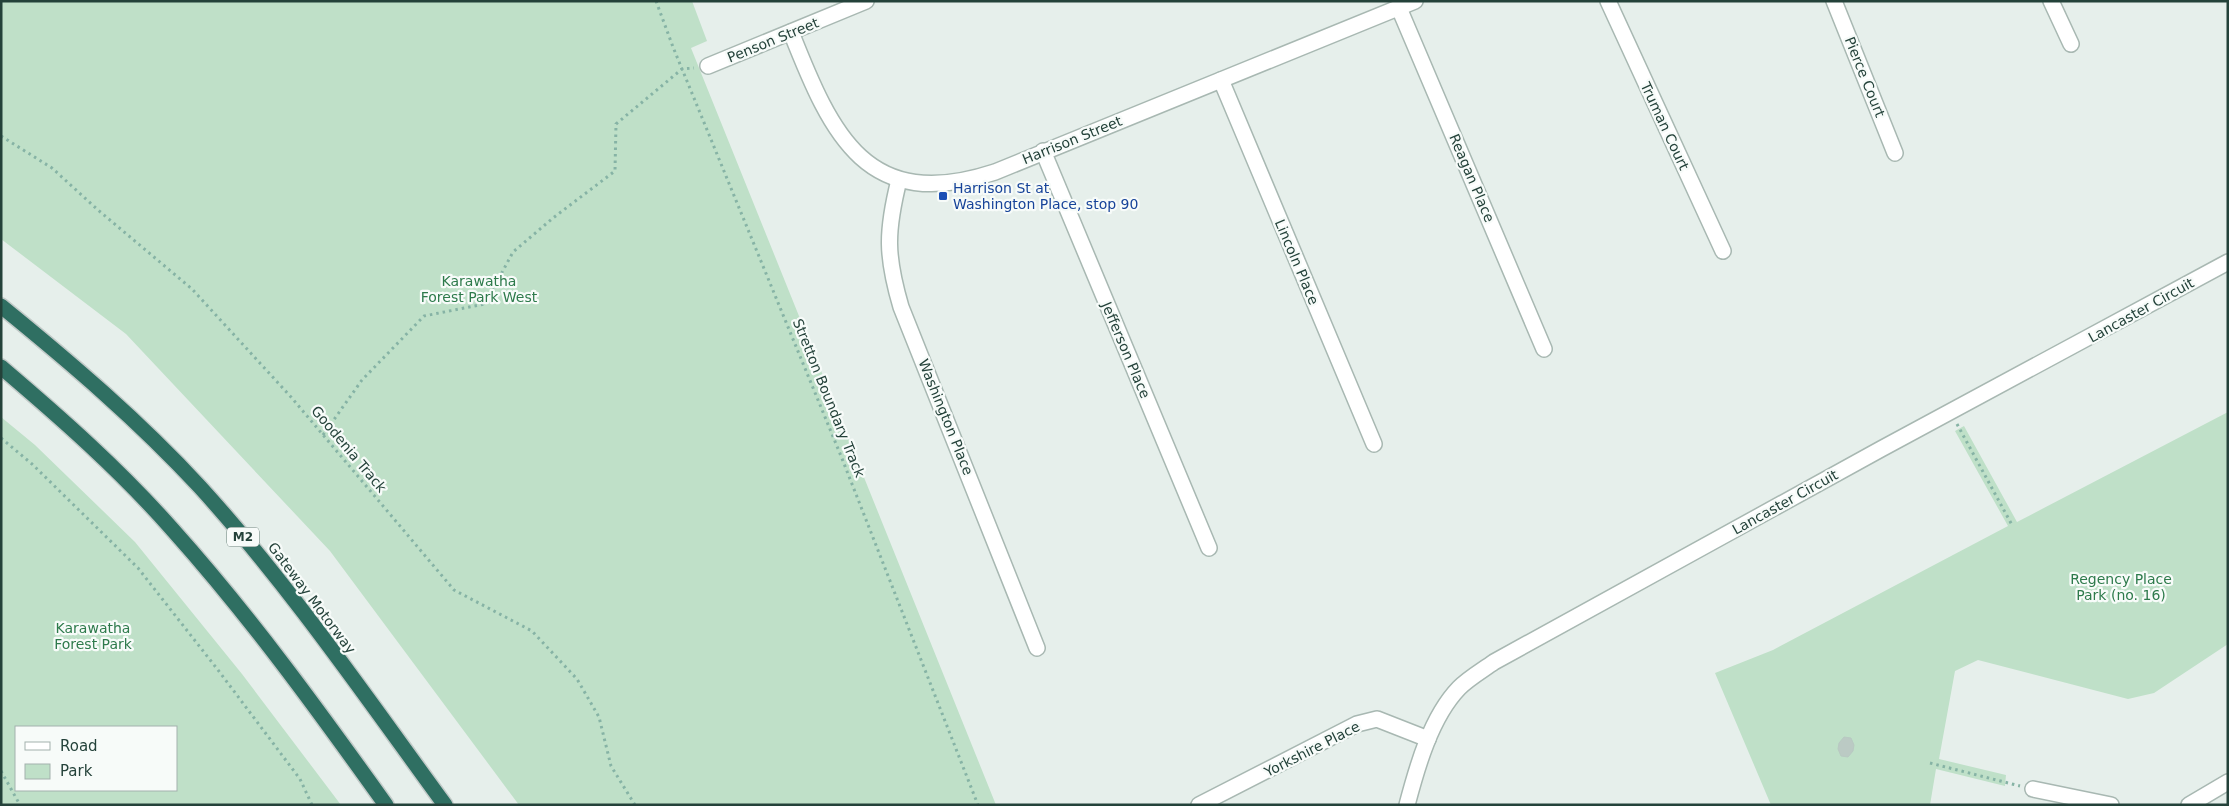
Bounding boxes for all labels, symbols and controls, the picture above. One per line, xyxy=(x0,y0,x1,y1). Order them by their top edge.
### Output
street label: Penson Street xyxy=(725,14,822,66)
street label: Pierce Court xyxy=(1842,34,1889,120)
street label: Truman Court xyxy=(1637,79,1693,173)
street label: Harrison Street xyxy=(1020,113,1125,167)
street label: Reagan Place xyxy=(1446,131,1498,225)
place label: Harrison St at Washington Place, stop 90 xyxy=(953,180,1138,212)
marker: Harrison St at Washington Place, stop 90 xyxy=(937,190,949,202)
street label: Lincoln Place xyxy=(1272,217,1322,307)
park label: Karawatha Forest Park West xyxy=(421,273,538,305)
street label: Lancaster Circuit xyxy=(2085,274,2197,346)
street label: Jefferson Place xyxy=(1098,298,1154,401)
street label: Stretton Boundary Track xyxy=(790,316,869,481)
street label: Washington Place xyxy=(915,357,977,477)
street label: Goodenia Track xyxy=(308,403,390,496)
street label: Lancaster Circuit xyxy=(1729,466,1841,538)
road number: M2 xyxy=(227,528,259,546)
street label: Gateway Motorway xyxy=(265,539,359,657)
park label: Regency Place Park (no. 16) xyxy=(2070,571,2172,603)
park label: Karawatha Forest Park xyxy=(54,620,133,652)
street label: Yorkshire Place xyxy=(1261,718,1362,780)
legend xyxy=(15,726,178,791)
text: Road xyxy=(60,737,98,755)
text: Park xyxy=(60,762,93,780)

